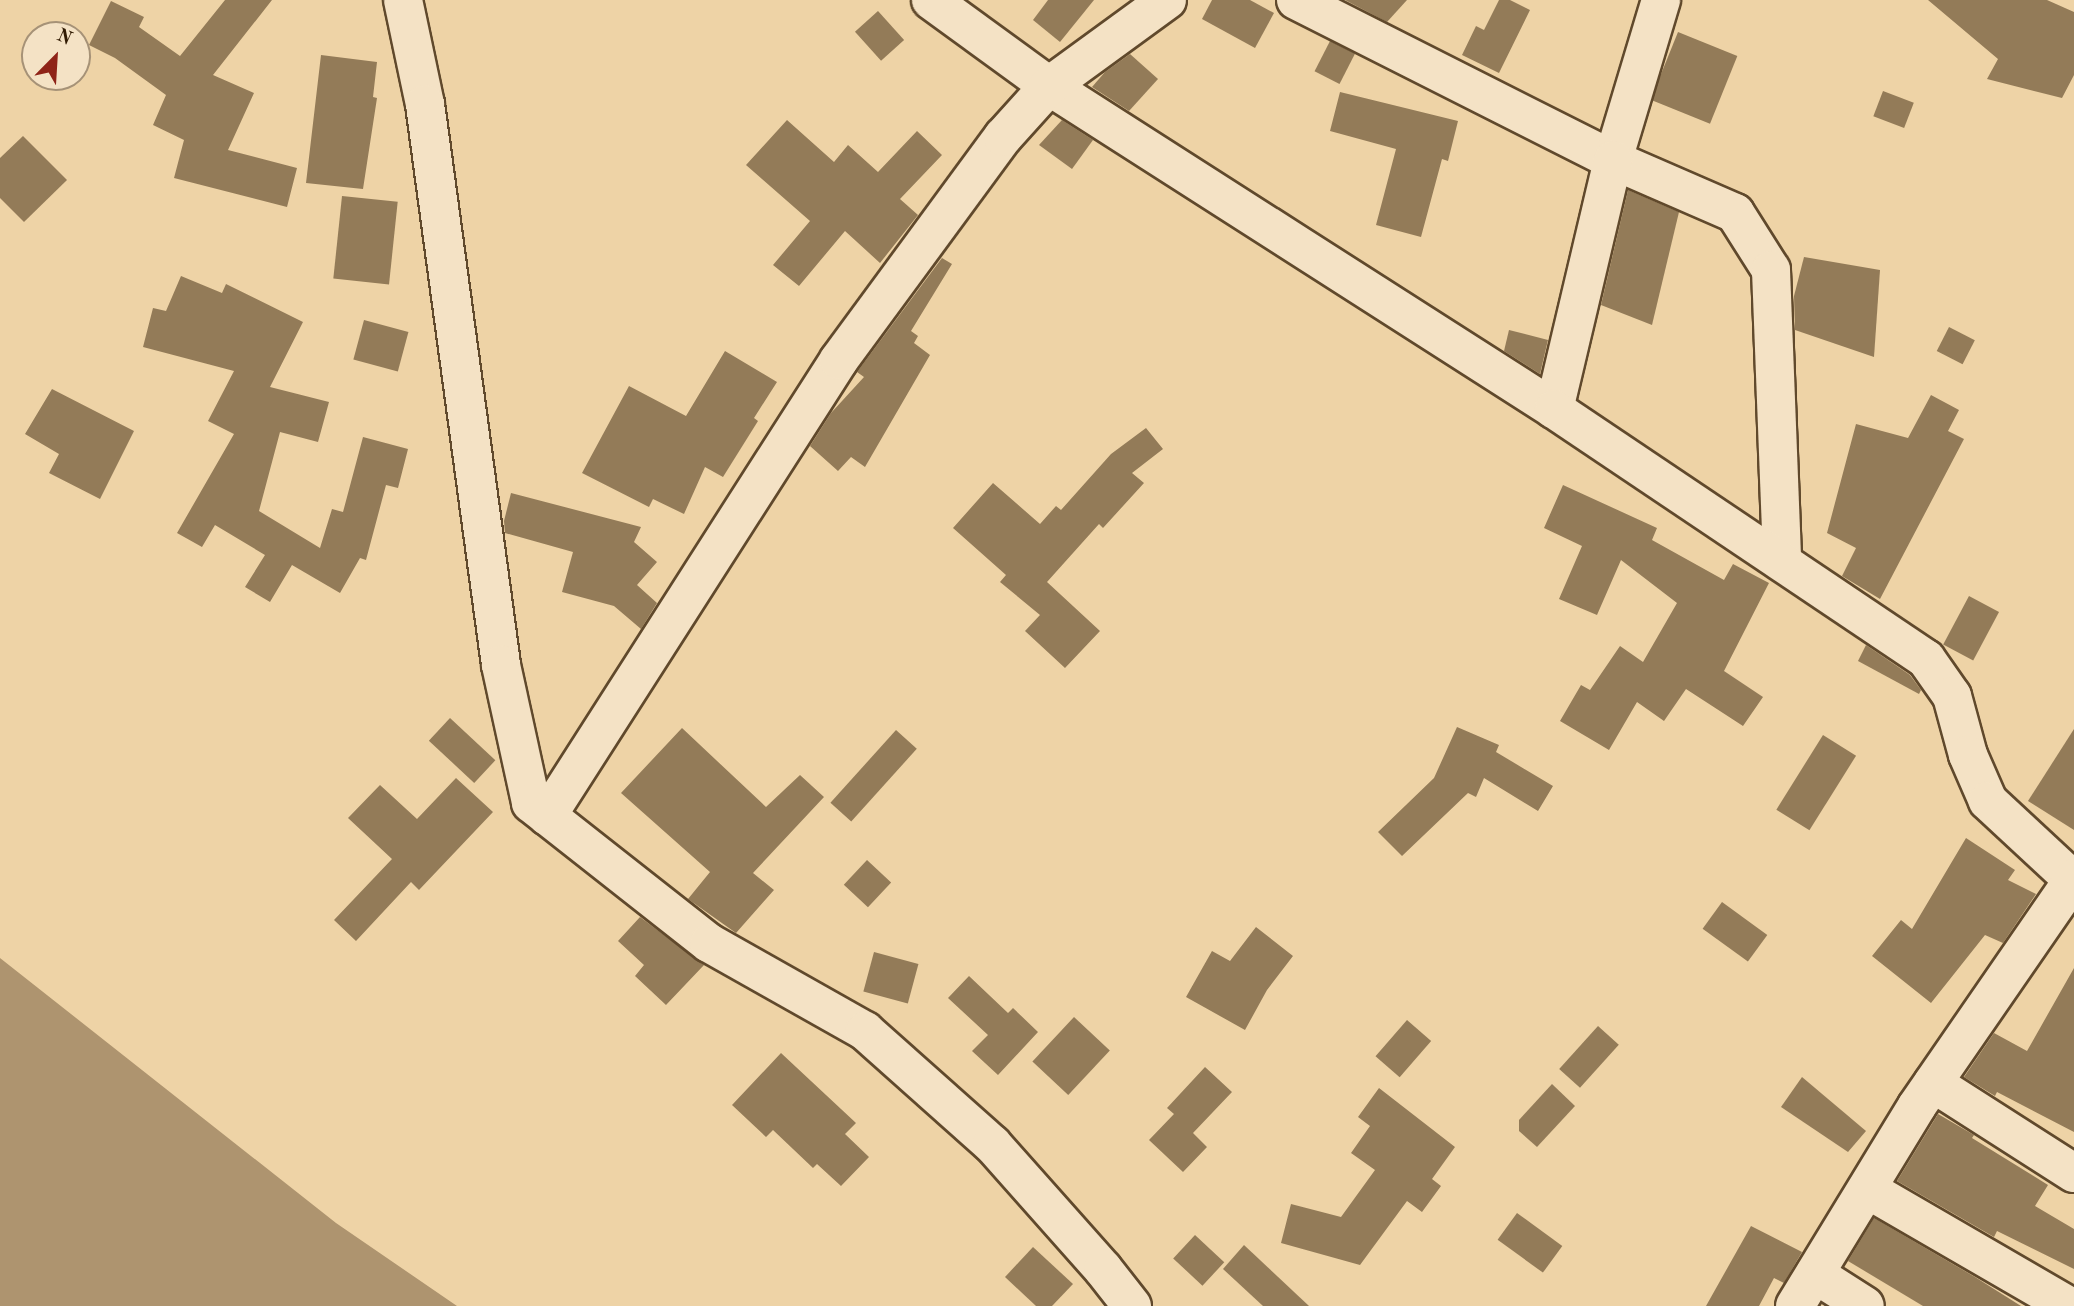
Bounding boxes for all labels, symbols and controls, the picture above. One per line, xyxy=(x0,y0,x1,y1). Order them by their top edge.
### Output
north arrow xyxy=(21,21,91,91)
text: N xyxy=(53,27,74,50)

